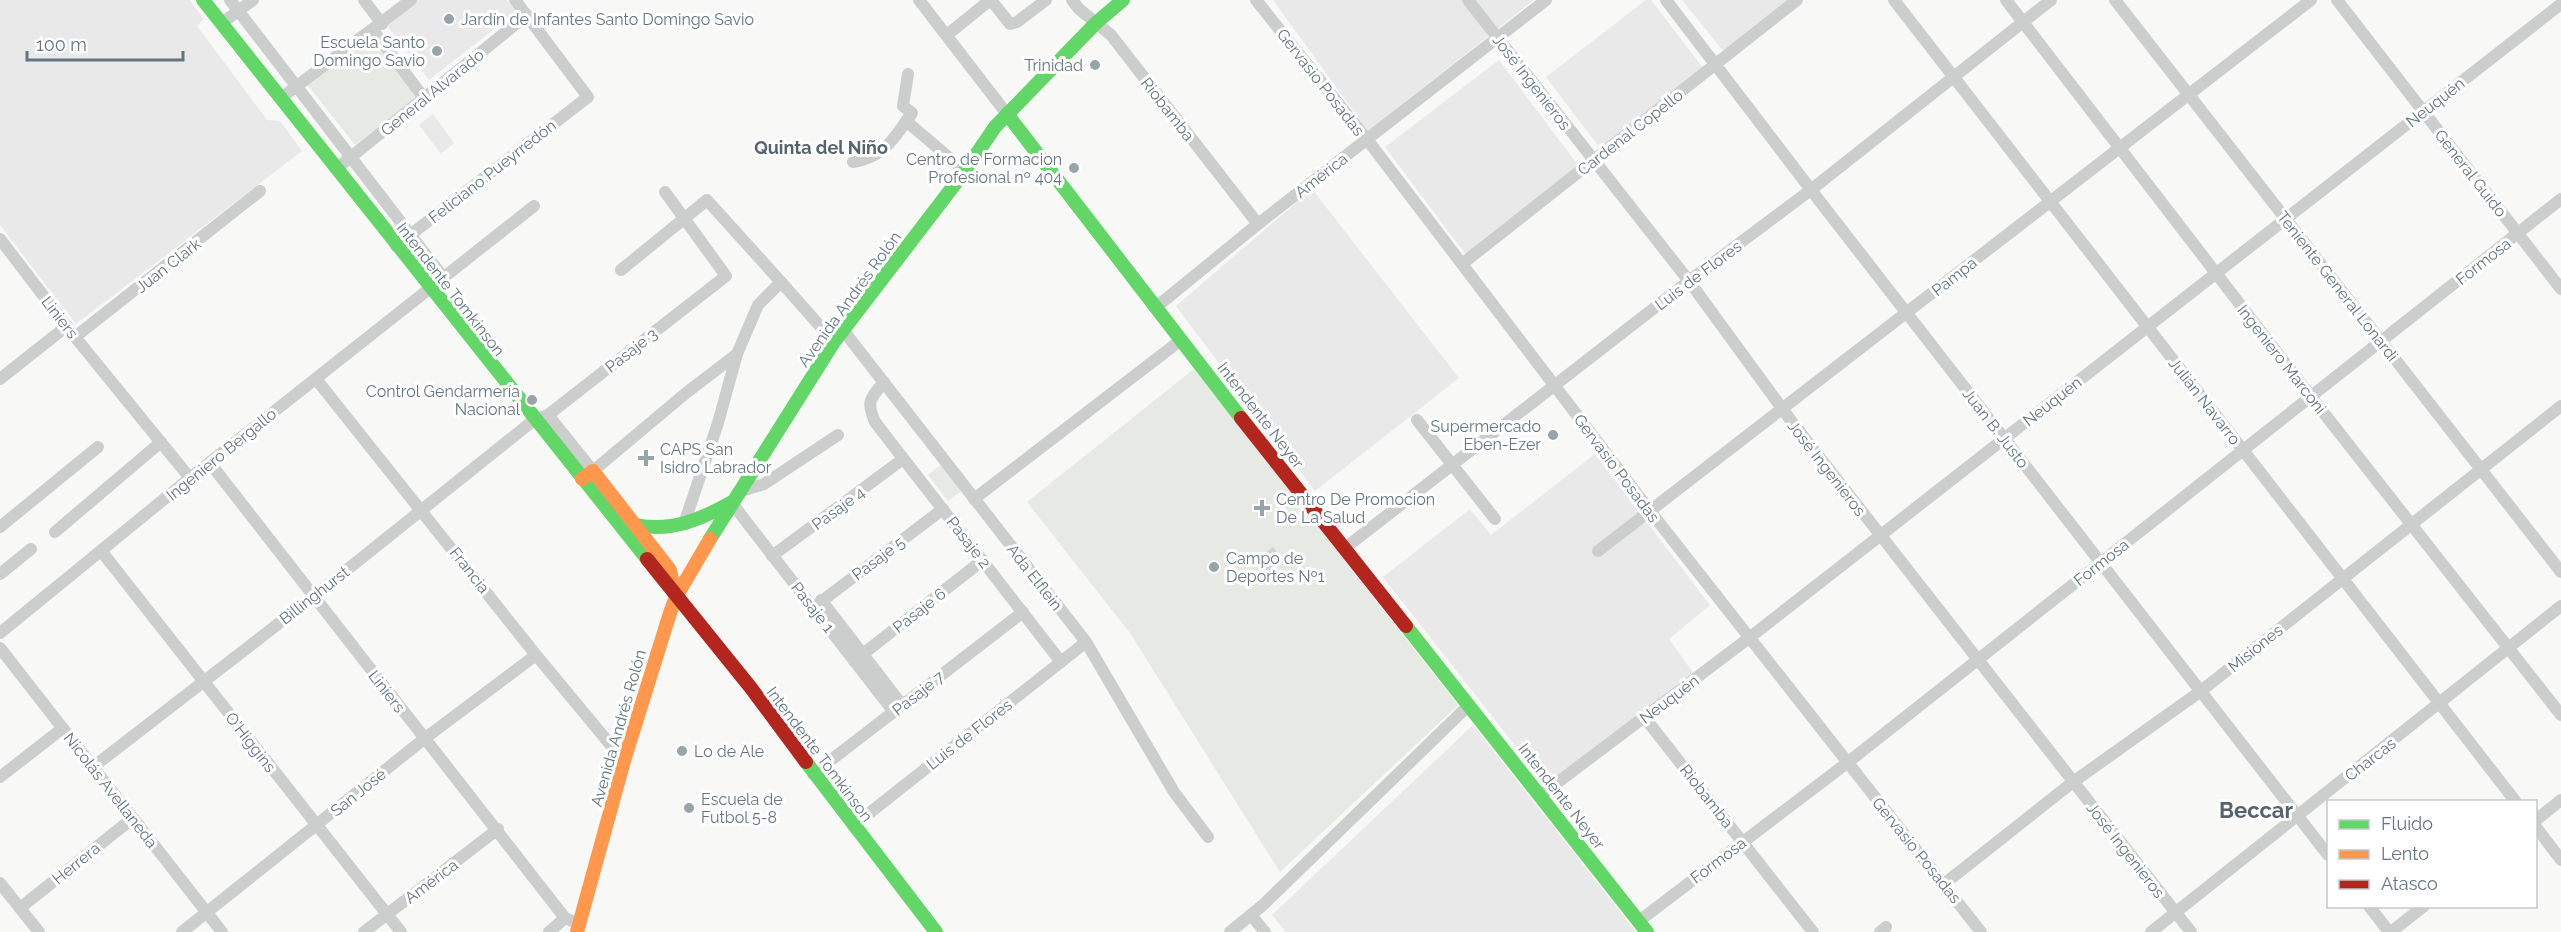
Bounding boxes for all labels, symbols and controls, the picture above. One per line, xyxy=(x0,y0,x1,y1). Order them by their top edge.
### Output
place label: Jardín de Infantes Santo Domingo Savio xyxy=(461,10,754,29)
marker: Jardín de Infantes Santo Domingo Savio xyxy=(442,12,456,26)
scale bar xyxy=(27,24,183,62)
street label: Gervasio Posadas xyxy=(1273,25,1368,140)
street label: José Ingenieros xyxy=(1489,31,1575,134)
place label: Escuela Santo Domingo Savio xyxy=(313,33,425,70)
text: 100 m xyxy=(36,34,87,55)
marker: Escuela Santo Domingo Savio xyxy=(430,44,444,58)
street label: General Alvarado xyxy=(377,45,488,140)
place label: Trinidad xyxy=(1024,56,1083,75)
marker: Trinidad xyxy=(1088,58,1102,72)
street label: Riobamba xyxy=(1137,74,1198,145)
street label: Neuquén xyxy=(2402,74,2468,131)
street label: Cardenal Copello xyxy=(1574,85,1687,179)
street label: Feliciano Pueyrredón xyxy=(425,116,560,227)
street label: General Guido xyxy=(2431,126,2511,221)
district label: Quinta del Niño xyxy=(754,137,888,158)
street label: América xyxy=(1291,149,1351,202)
place label: Centro de Formacion Profesional nº 404 xyxy=(906,150,1062,187)
marker: Centro de Formacion Profesional nº 404 xyxy=(1067,161,1081,175)
street label: Teniente General Lonardi xyxy=(2273,208,2402,365)
street label: Intendente Tomkinson xyxy=(393,219,509,360)
street label: Avenida Andrés Rolón xyxy=(794,228,905,371)
street label: Juan Clark xyxy=(132,234,205,297)
street label: Formosa xyxy=(2452,234,2515,289)
street label: Luis de Flores xyxy=(1651,237,1745,314)
street label: Pampa xyxy=(1928,253,1981,300)
street label: Liniers xyxy=(37,292,82,342)
street label: Ingeniero Marconi xyxy=(2233,301,2330,417)
street label: Pasaje 3 xyxy=(602,324,661,377)
street label: Julián Navarro xyxy=(2165,354,2245,449)
street label: Intendente Neyer xyxy=(1213,359,1308,472)
street label: Neuquén xyxy=(2019,373,2085,430)
place label: Control Gendarmería Nacional xyxy=(366,382,521,419)
street label: Juan B. Justo xyxy=(1959,385,2033,472)
marker: Control Gendarmería Nacional xyxy=(525,393,539,407)
street label: Ingeniero Bergallo xyxy=(162,404,280,505)
street label: Gervasio Posadas xyxy=(1570,410,1664,526)
place label: Supermercado Eben-Ezer xyxy=(1430,417,1541,454)
street label: José Ingenieros xyxy=(1784,417,1870,520)
marker: Supermercado Eben-Ezer xyxy=(1546,428,1560,442)
place label: CAPS San Isidro Labrador xyxy=(660,440,772,477)
marker: CAPS San Isidro Labrador xyxy=(637,449,655,467)
street label: Pasaje 4 xyxy=(808,483,869,534)
place label: Centro De Promocion De La Salud xyxy=(1276,490,1435,527)
marker: Centro De Promocion De La Salud xyxy=(1253,499,1271,517)
street label: Pasaje 2 xyxy=(943,513,995,572)
street label: Pasaje 5 xyxy=(848,532,909,584)
street label: Formosa xyxy=(2070,535,2133,590)
street label: Ada Elflein xyxy=(1003,540,1066,614)
street label: Francia xyxy=(446,543,494,597)
place label: Campo de Deportes Nº1 xyxy=(1226,549,1325,586)
marker: Campo de Deportes Nº1 xyxy=(1207,560,1221,574)
street label: Billinghurst xyxy=(276,562,353,628)
street label: Pasaje 1 xyxy=(787,578,838,637)
street label: Pasaje 6 xyxy=(889,584,949,637)
street label: Misiones xyxy=(2224,620,2287,676)
street label: Avenida Andrés Rolón xyxy=(587,647,650,809)
street label: Liniers xyxy=(364,666,409,716)
street label: Pasaje 7 xyxy=(889,667,948,720)
street label: Neuquén xyxy=(1636,671,1703,728)
street label: Intendente Tomkinson xyxy=(763,683,877,826)
street label: Luis de Flores xyxy=(923,695,1016,774)
street label: O'Higgins xyxy=(221,709,280,776)
street label: Nicolás Avellaneda xyxy=(60,729,162,852)
street label: Charcas xyxy=(2341,733,2400,785)
street label: Intendente Neyer xyxy=(1514,740,1609,853)
place label: Lo de Ale xyxy=(694,742,764,761)
marker: Lo de Ale xyxy=(675,744,689,758)
street label: Riobamba xyxy=(1676,761,1737,832)
street label: San José xyxy=(327,764,390,820)
place label: Escuela de Futbol 5-8 xyxy=(701,790,783,827)
street label: Gervasio Posadas xyxy=(1868,794,1965,907)
district label: Beccar xyxy=(2219,797,2293,823)
street label: José Ingenieros xyxy=(2083,799,2169,902)
legend xyxy=(2327,800,2537,908)
marker: Escuela de Futbol 5-8 xyxy=(682,801,696,815)
text: Fluido xyxy=(2381,813,2433,834)
street label: Formosa xyxy=(1687,833,1750,887)
street label: Herrera xyxy=(49,838,104,888)
text: Lento xyxy=(2381,843,2429,864)
street label: América xyxy=(401,855,462,908)
text: Atasco xyxy=(2381,873,2438,894)

